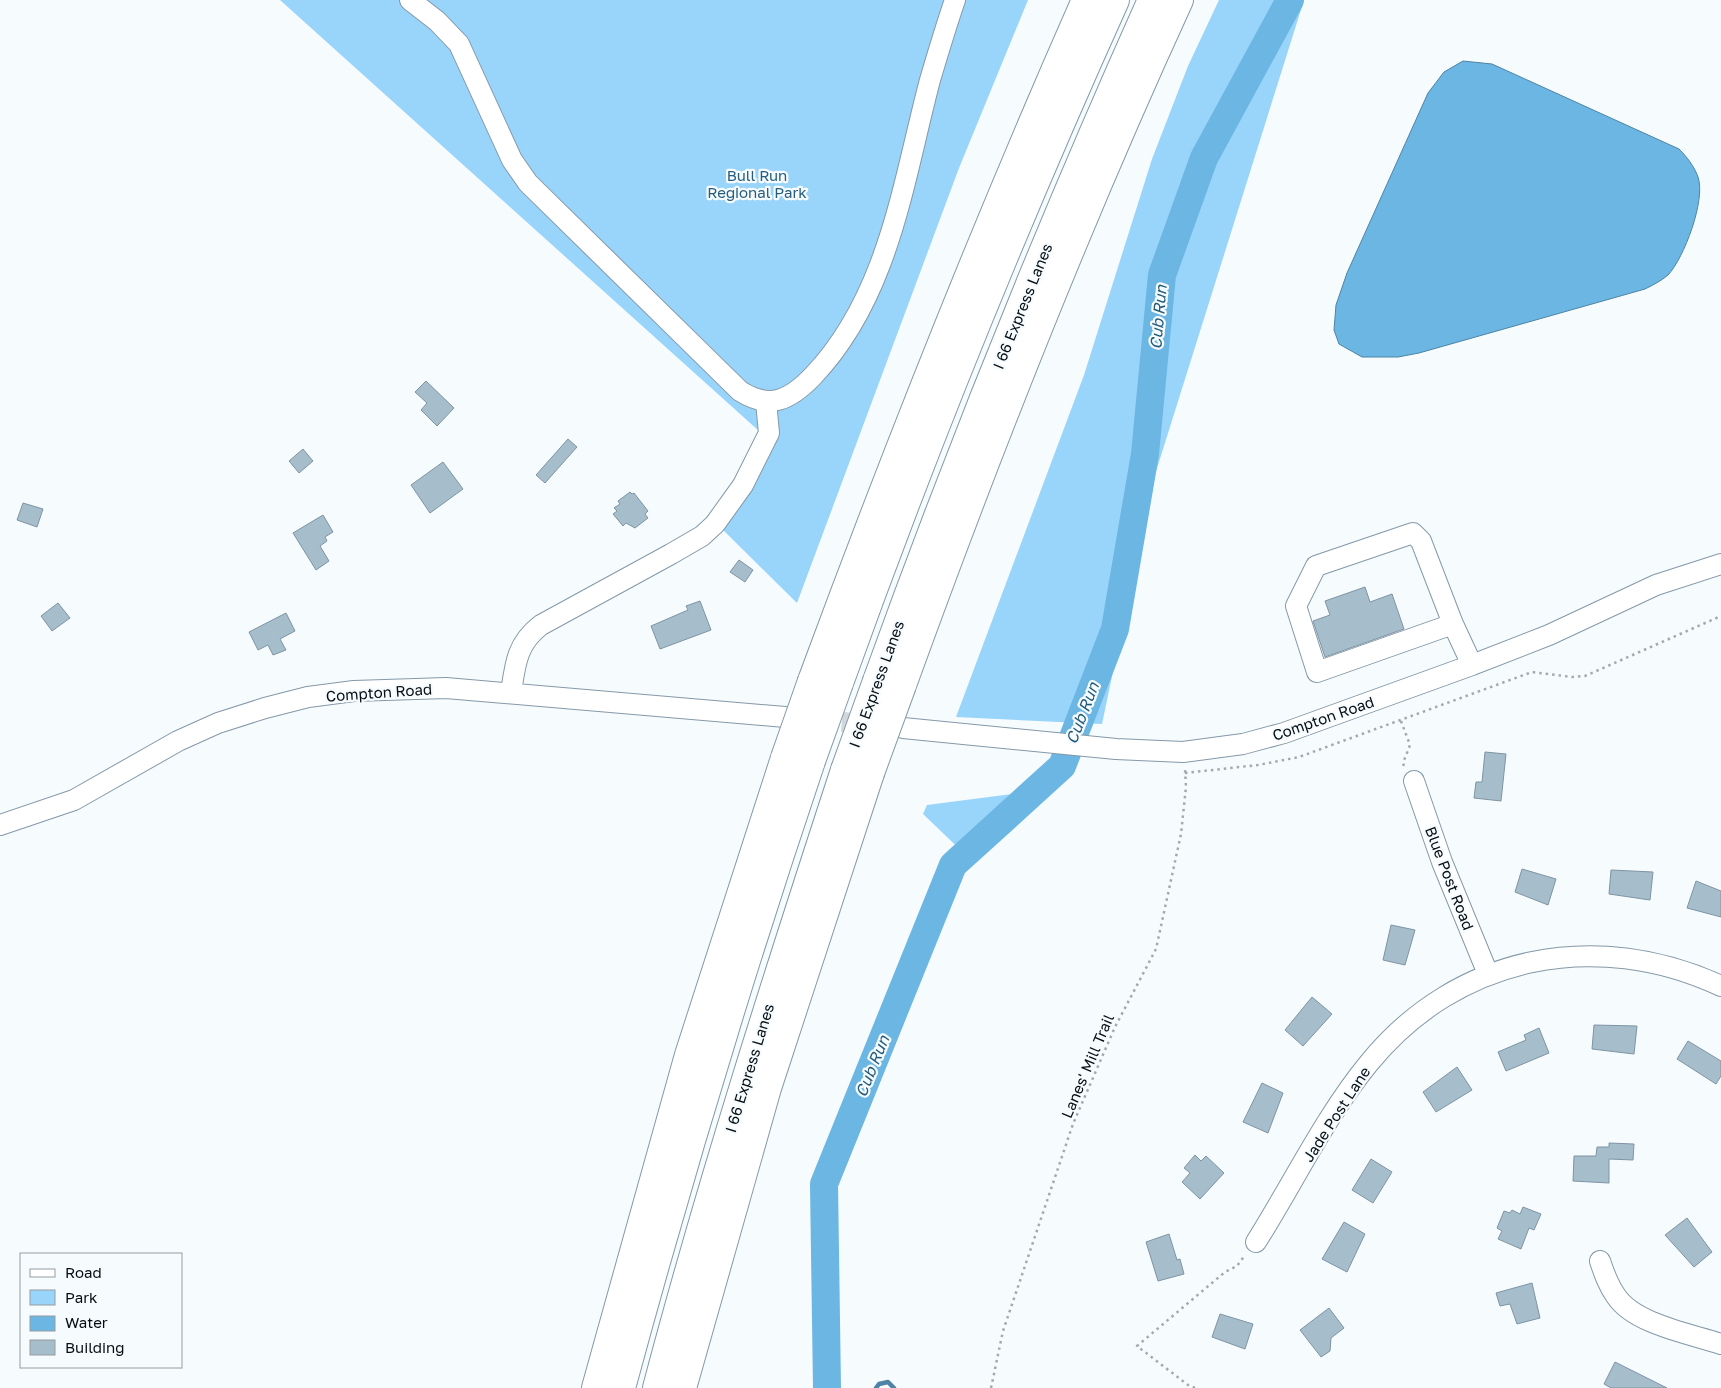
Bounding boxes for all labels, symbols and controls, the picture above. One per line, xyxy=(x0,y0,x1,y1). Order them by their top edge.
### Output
park label: Bull Run Regional Park xyxy=(707,166,807,201)
street label: I 66 Express Lanes xyxy=(989,240,1055,372)
water label: Cub Run xyxy=(1145,283,1171,350)
street label: I 66 Express Lanes xyxy=(845,618,907,750)
water label: Cub Run xyxy=(1061,678,1103,747)
street label: Compton Road xyxy=(325,679,433,705)
street label: Compton Road xyxy=(1270,692,1376,744)
street label: Blue Post Road xyxy=(1422,824,1478,932)
street label: I 66 Express Lanes xyxy=(721,1001,777,1135)
street label: Lanes' Mill Trail xyxy=(1057,1011,1117,1121)
water label: Cub Run xyxy=(851,1031,894,1100)
street label: Jade Post Lane xyxy=(1299,1063,1374,1165)
legend xyxy=(20,1253,182,1368)
text: Road xyxy=(65,1263,102,1281)
text: Park xyxy=(65,1288,98,1306)
text: Water xyxy=(65,1313,108,1331)
text: Building xyxy=(65,1338,125,1356)

